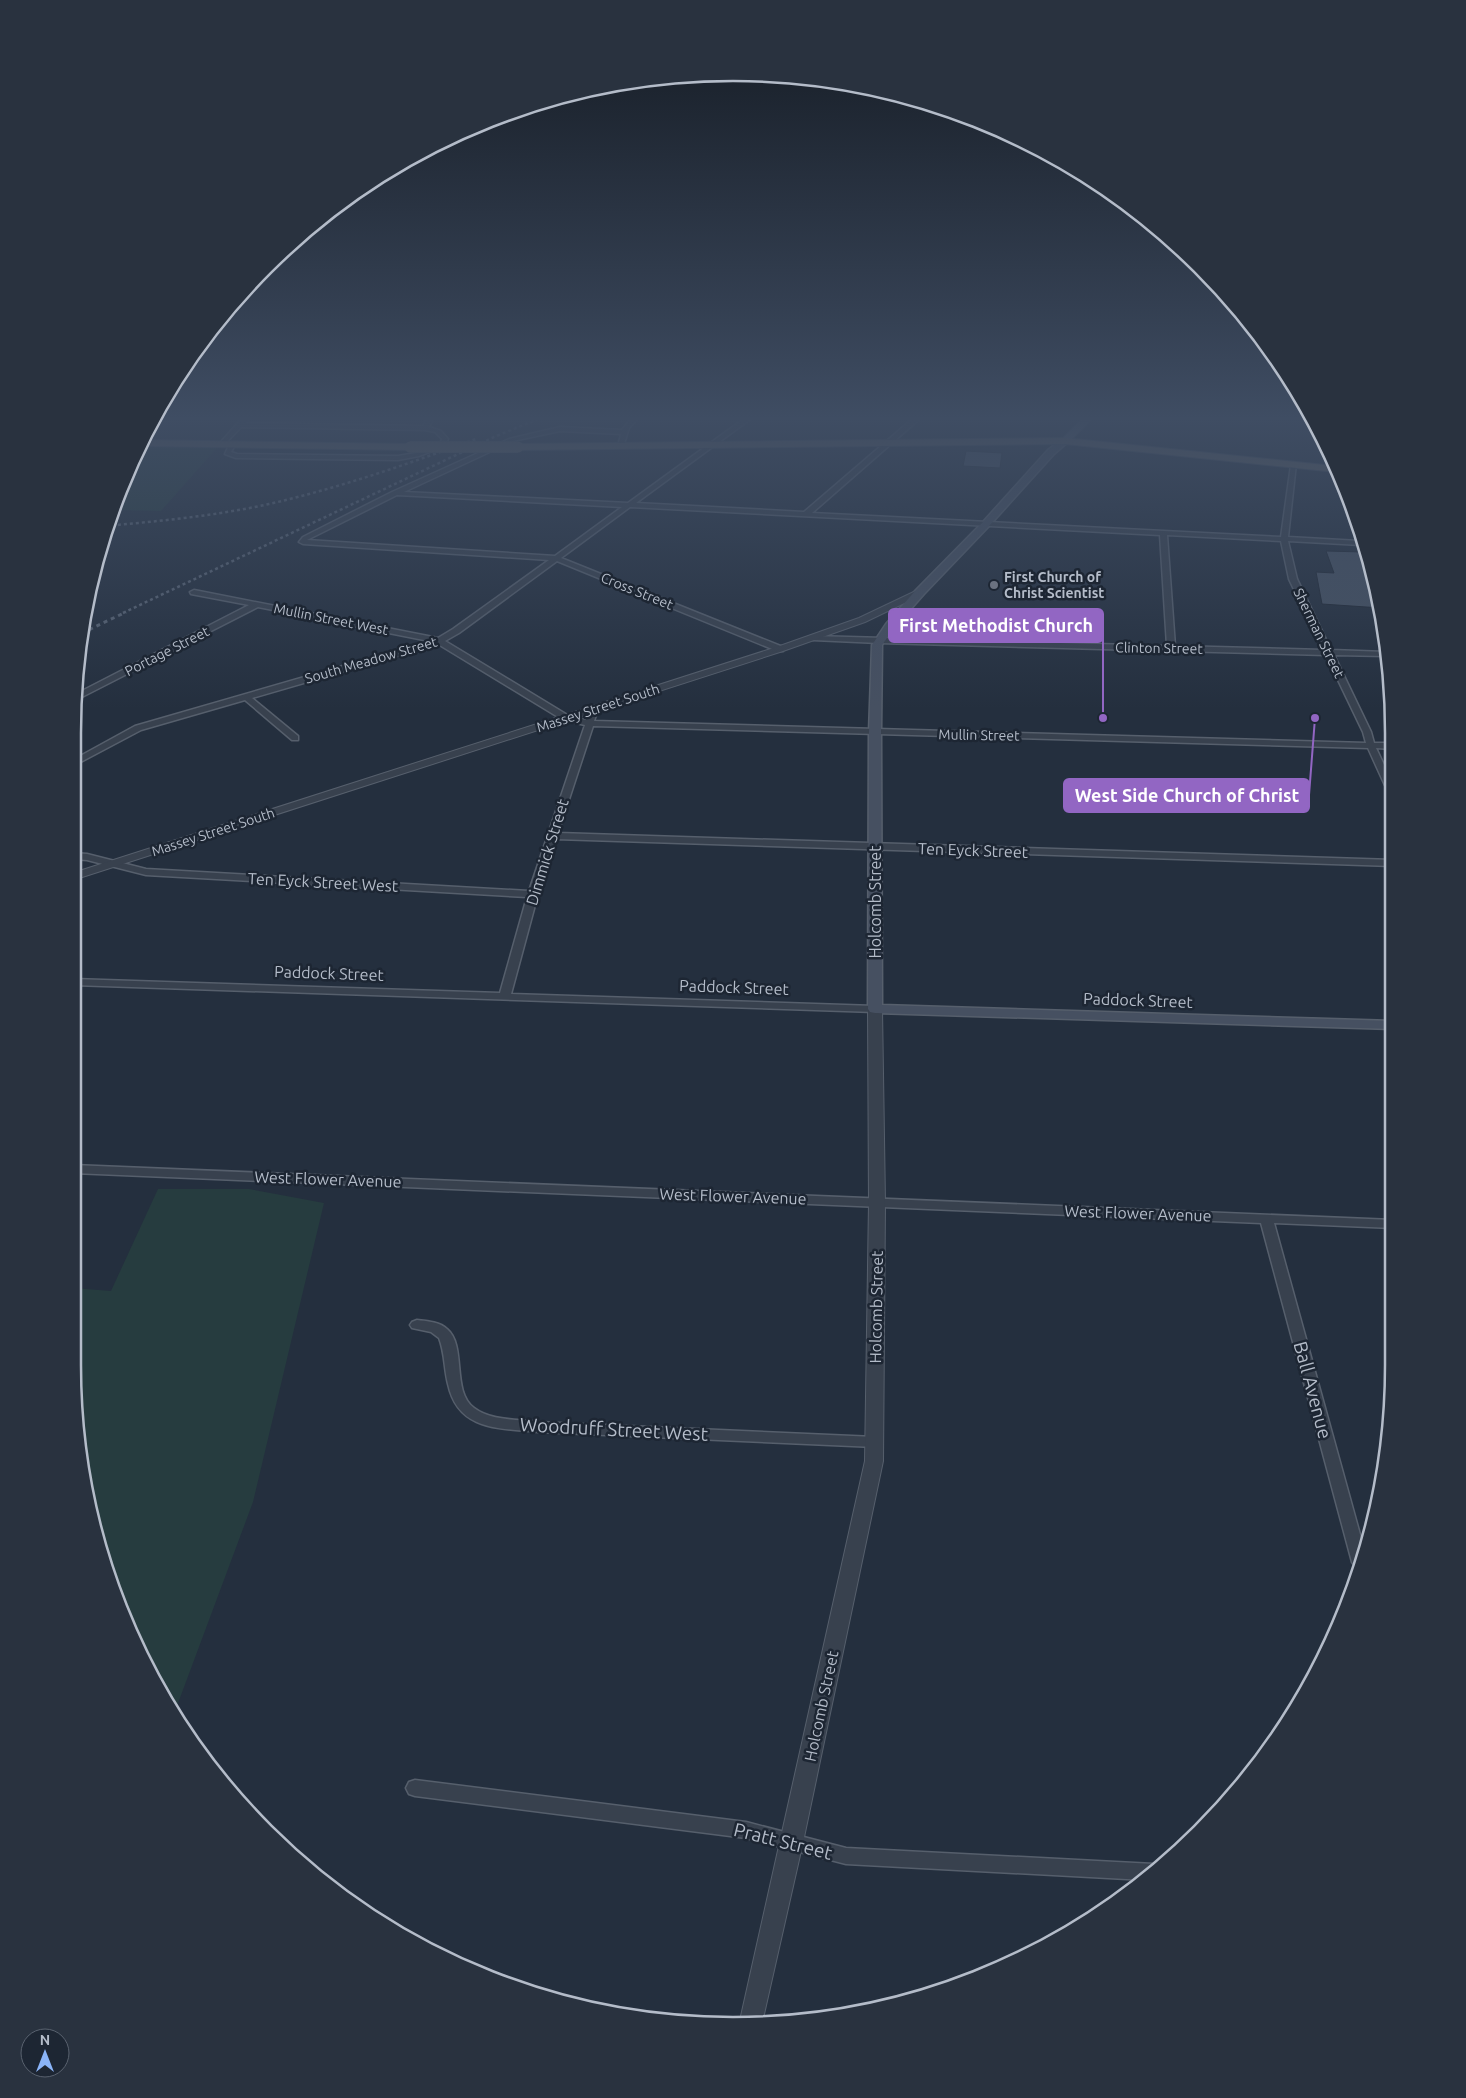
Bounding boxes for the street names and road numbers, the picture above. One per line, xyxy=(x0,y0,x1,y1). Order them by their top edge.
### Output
street label: Cross Street xyxy=(599,569,676,613)
street label: Sherman Street xyxy=(1290,585,1348,681)
street label: Mullin Street West xyxy=(272,600,390,638)
street label: Portage Street xyxy=(122,623,212,679)
street label: South Meadow Street xyxy=(303,633,439,687)
street label: Clinton Street xyxy=(1115,639,1203,657)
street label: Massey Street South xyxy=(534,681,662,735)
street label: Mullin Street xyxy=(938,726,1020,744)
street label: Dimmick Street xyxy=(522,796,572,907)
street label: Massey Street South xyxy=(149,805,277,859)
street label: Ten Eyck Street xyxy=(918,839,1029,861)
street label: Holcomb Street xyxy=(866,845,884,958)
street label: Ten Eyck Street West xyxy=(247,869,399,895)
street label: Paddock Street xyxy=(274,962,385,984)
street label: Paddock Street xyxy=(679,976,790,998)
street label: Paddock Street xyxy=(1083,989,1194,1011)
street label: West Flower Avenue xyxy=(254,1167,402,1191)
street label: West Flower Avenue xyxy=(659,1184,807,1208)
street label: West Flower Avenue xyxy=(1064,1201,1212,1225)
street label: Holcomb Street xyxy=(866,1250,886,1364)
street label: Ball Avenue xyxy=(1289,1339,1337,1441)
street label: Woodruff Street West xyxy=(519,1413,709,1445)
street label: Holcomb Street xyxy=(800,1648,842,1763)
street label: Pratt Street xyxy=(732,1818,835,1864)

